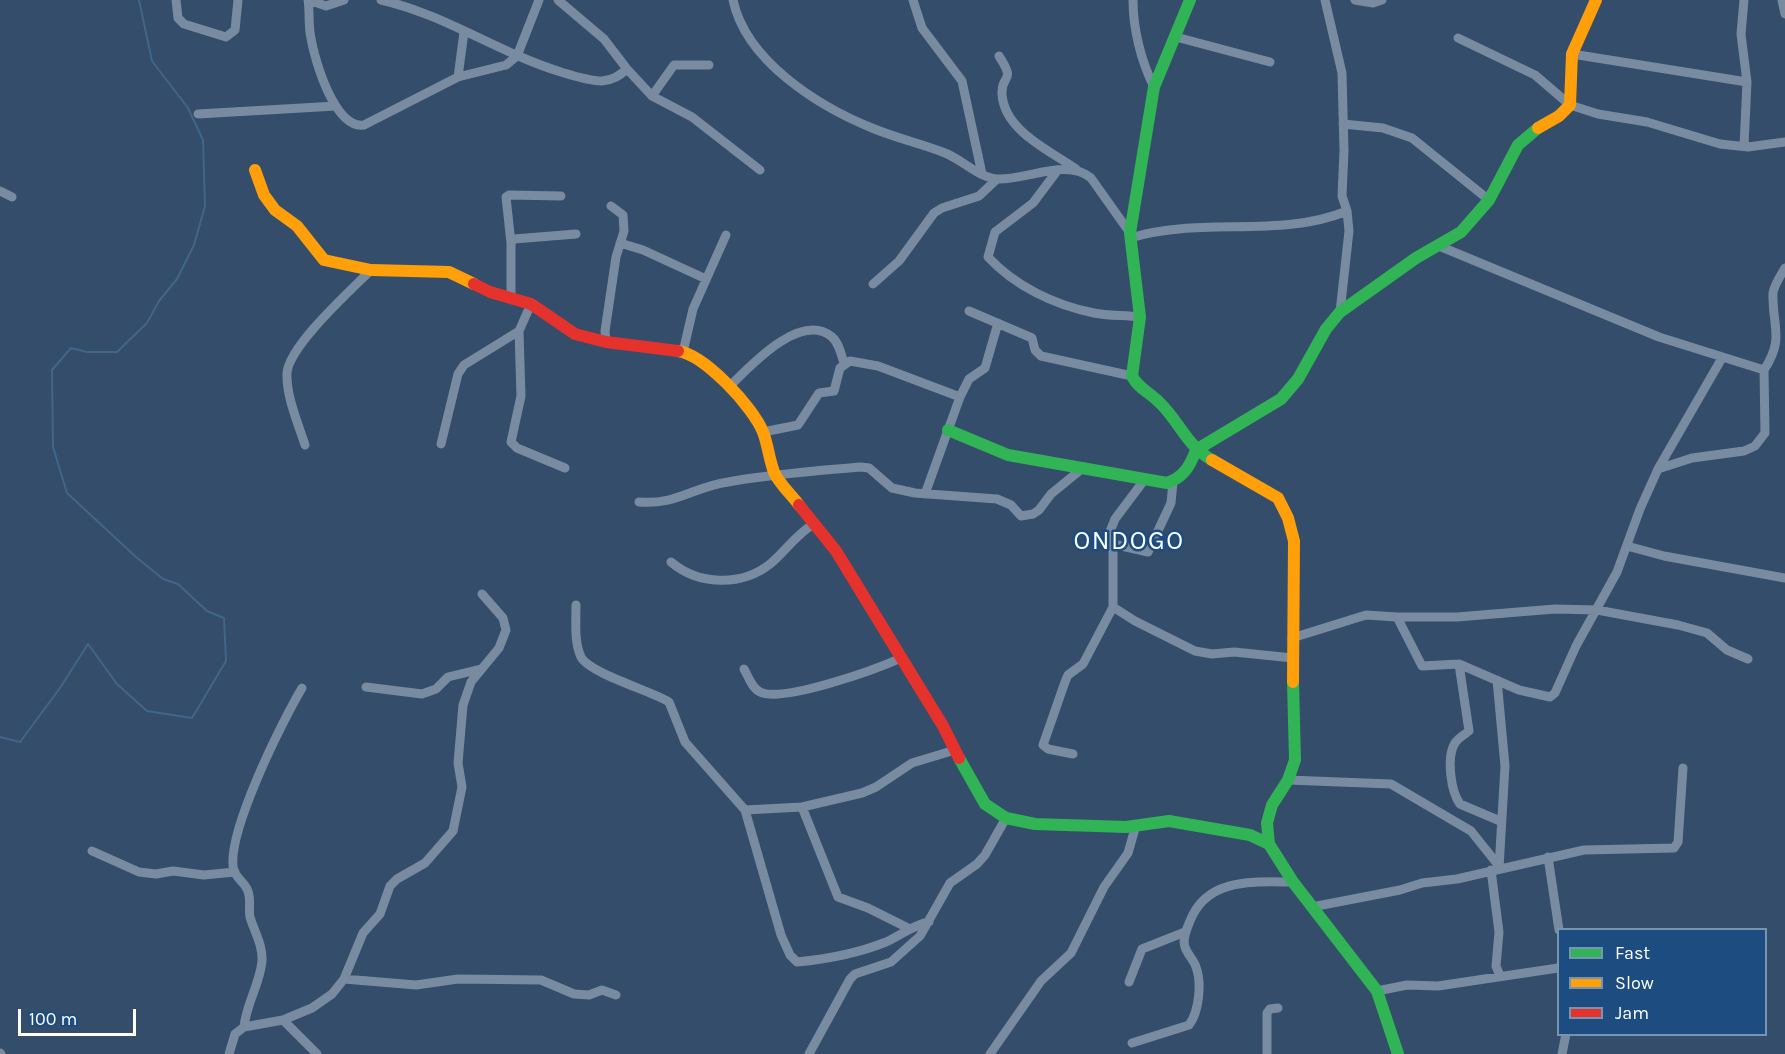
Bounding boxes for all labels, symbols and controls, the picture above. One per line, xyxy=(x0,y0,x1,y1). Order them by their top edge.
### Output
district label: ONDOGO xyxy=(1073,526,1185,558)
legend xyxy=(1557,928,1767,1036)
text: Fast xyxy=(1615,942,1650,964)
text: Slow xyxy=(1615,972,1654,994)
scale bar xyxy=(21,997,140,1035)
text: Jam xyxy=(1615,1002,1649,1024)
text: 100 m xyxy=(29,1008,77,1030)

